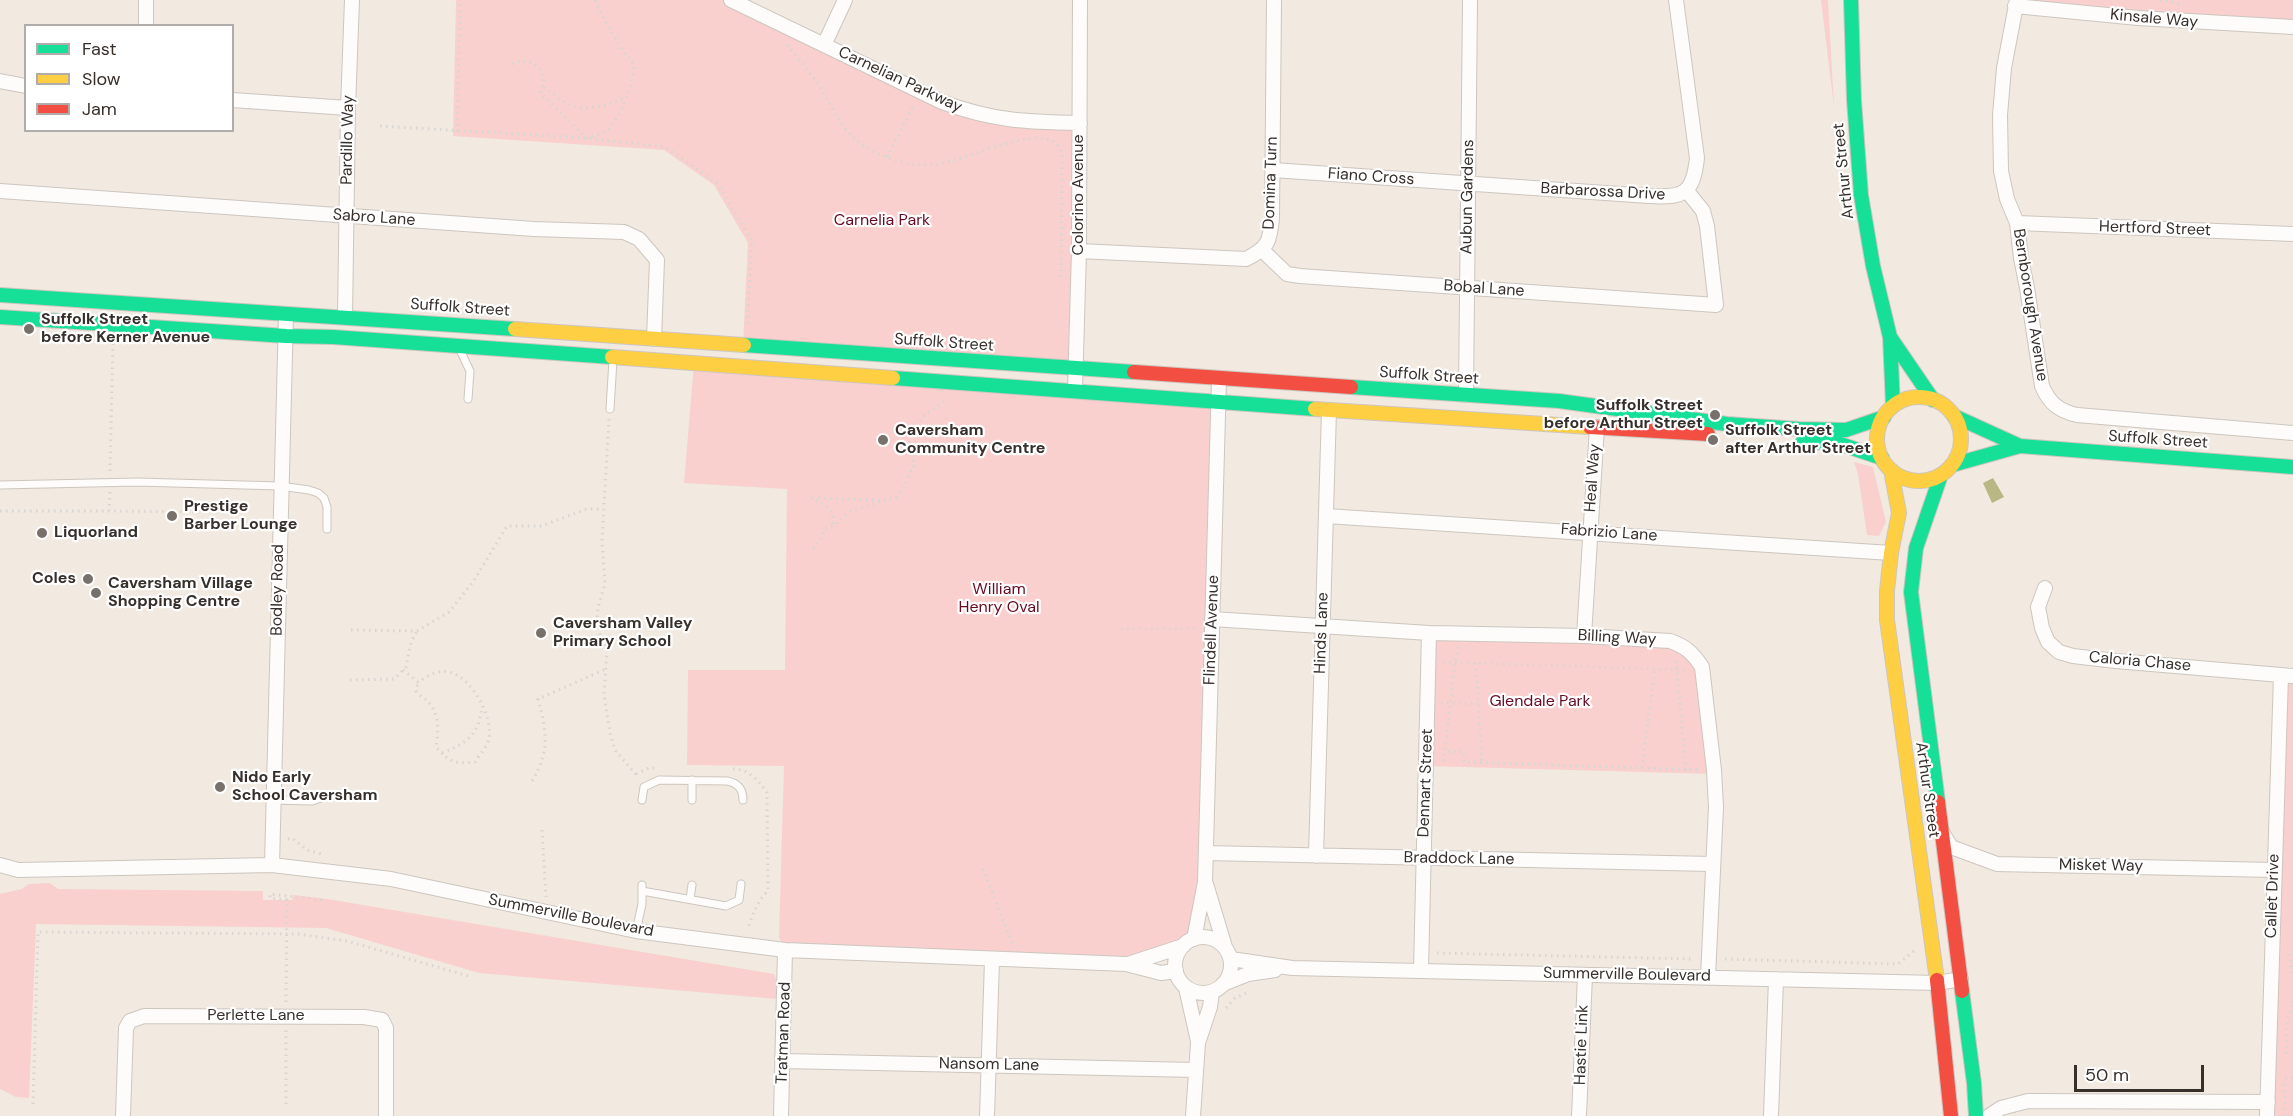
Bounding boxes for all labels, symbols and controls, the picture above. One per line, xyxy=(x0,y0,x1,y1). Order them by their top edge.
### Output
street label: Kinsale Way xyxy=(2109,6,2199,32)
legend xyxy=(24,24,234,132)
text: Fast xyxy=(82,37,117,61)
street label: Carnelian Parkway xyxy=(835,43,965,117)
text: Slow xyxy=(82,67,121,91)
street label: Pardillo Way xyxy=(338,95,358,185)
text: Jam xyxy=(82,97,117,121)
street label: Arthur Street xyxy=(1829,122,1859,220)
street label: Colorino Avenue xyxy=(1069,134,1089,256)
street label: Domina Turn xyxy=(1260,136,1282,230)
street label: Aubun Gardens xyxy=(1457,139,1479,255)
street label: Fiano Cross xyxy=(1327,164,1415,190)
street label: Barbarossa Drive xyxy=(1540,179,1666,205)
street label: Sabro Lane xyxy=(332,206,416,230)
park label: Carnelia Park xyxy=(834,211,930,231)
street label: Hertford Street xyxy=(2099,217,2211,241)
street label: Bernborough Avenue xyxy=(2008,227,2052,383)
street label: Bobal Lane xyxy=(1443,277,1525,301)
street label: Suffolk Street xyxy=(410,295,510,321)
place label: Suffolk Street before Kerner Avenue xyxy=(41,310,210,348)
marker: Suffolk Street before Kerner Avenue xyxy=(22,322,36,336)
street label: Suffolk Street xyxy=(894,330,994,356)
street label: Suffolk Street xyxy=(1379,363,1479,389)
place label: Suffolk Street before Arthur Street xyxy=(1544,396,1703,434)
marker: Suffolk Street before Arthur Street xyxy=(1708,408,1722,422)
place label: Caversham Community Centre xyxy=(895,421,1045,459)
place label: Suffolk Street after Arthur Street xyxy=(1725,421,1871,459)
street label: Suffolk Street xyxy=(2108,427,2208,453)
marker: Caversham Community Centre xyxy=(876,433,890,447)
marker: Suffolk Street after Arthur Street xyxy=(1706,433,1720,447)
street label: Heal Way xyxy=(1581,443,1605,513)
place label: Prestige Barber Lounge xyxy=(184,497,297,535)
marker: Prestige Barber Lounge xyxy=(165,509,179,523)
street label: Fabrizio Lane xyxy=(1560,520,1658,546)
place label: Liquorland xyxy=(54,523,138,543)
marker: Liquorland xyxy=(35,526,49,540)
street label: Bodley Road xyxy=(268,544,288,636)
place label: Coles xyxy=(32,569,76,589)
marker: Coles xyxy=(81,572,95,586)
place label: Caversham Village Shopping Centre xyxy=(108,574,253,612)
street label: Flindell Avenue xyxy=(1200,575,1224,685)
park label: William Henry Oval xyxy=(959,580,1039,618)
marker: Caversham Village Shopping Centre xyxy=(89,586,103,600)
street label: Hinds Lane xyxy=(1311,592,1333,674)
place label: Caversham Valley Primary School xyxy=(553,614,692,652)
marker: Caversham Valley Primary School xyxy=(534,626,548,640)
street label: Billing Way xyxy=(1577,626,1657,650)
street label: Caloria Chase xyxy=(2088,648,2192,676)
park label: Glendale Park xyxy=(1489,692,1591,712)
street label: Dennart Street xyxy=(1415,728,1437,838)
street label: Arthur Street xyxy=(1911,741,1943,839)
place label: Nido Early School Caversham xyxy=(232,768,377,806)
marker: Nido Early School Caversham xyxy=(213,780,227,794)
street label: Braddock Lane xyxy=(1403,848,1515,870)
street label: Callet Drive xyxy=(2262,853,2284,939)
street label: Misket Way xyxy=(2059,856,2143,876)
street label: Summerville Boulevard xyxy=(487,891,655,941)
street label: Summerville Boulevard xyxy=(1543,964,1711,986)
street label: Tratman Road xyxy=(773,982,795,1084)
street label: Hastie Link xyxy=(1571,1005,1593,1085)
street label: Perlette Lane xyxy=(207,1006,305,1026)
scale bar xyxy=(2077,1053,2208,1091)
street label: Nansom Lane xyxy=(939,1055,1039,1075)
text: 50 m xyxy=(2085,1063,2129,1087)

